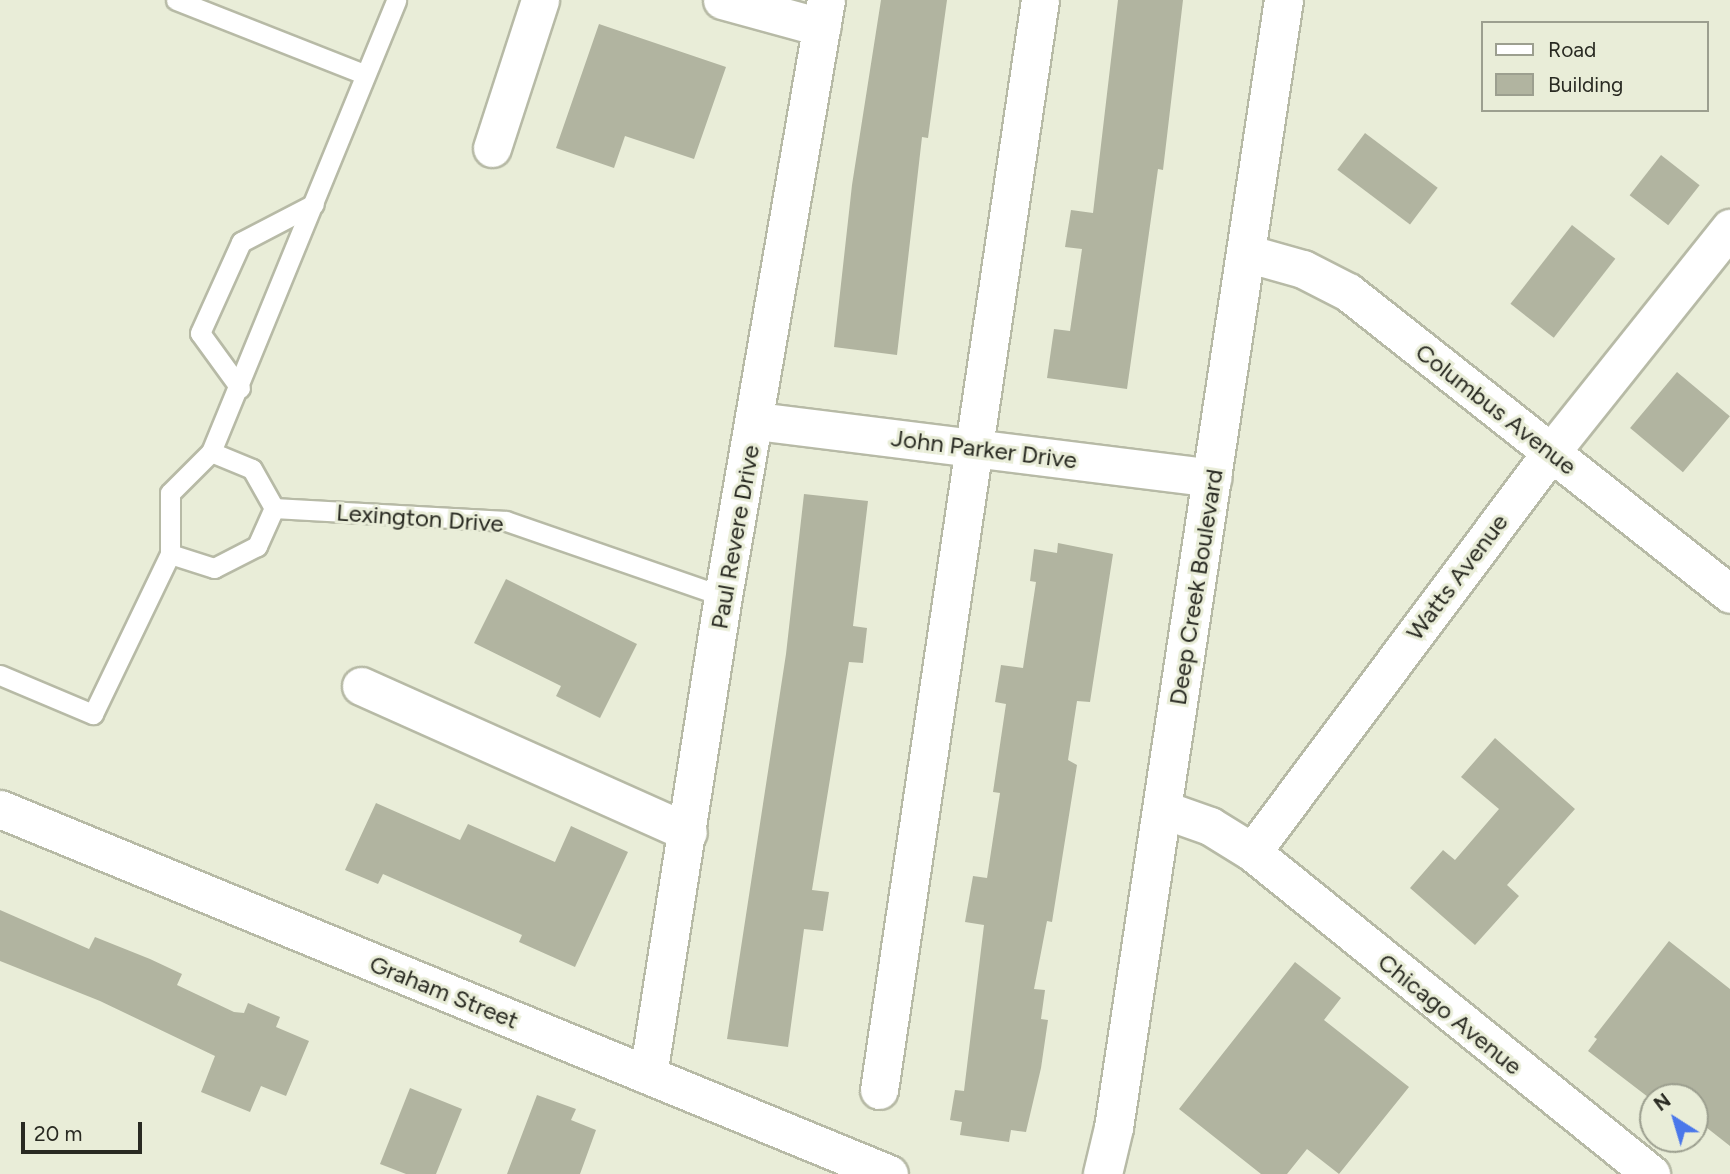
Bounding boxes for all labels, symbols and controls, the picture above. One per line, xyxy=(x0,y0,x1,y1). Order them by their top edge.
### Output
legend xyxy=(1482,21,1709,112)
text: Road xyxy=(1548,37,1596,62)
text: Building xyxy=(1548,72,1623,97)
street label: Columbus Avenue xyxy=(1410,337,1582,481)
street label: John Parker Drive xyxy=(889,423,1079,475)
street label: Paul Revere Drive xyxy=(705,443,765,631)
street label: Deep Creek Boulevard xyxy=(1163,467,1229,707)
street label: Lexington Drive xyxy=(335,498,505,538)
street label: Watts Avenue xyxy=(1400,508,1514,646)
street label: Chicago Avenue xyxy=(1372,947,1528,1081)
street label: Graham Street xyxy=(365,949,523,1035)
north arrow xyxy=(1639,1083,1709,1153)
text: N xyxy=(1649,1089,1675,1116)
scale bar xyxy=(24,1108,145,1152)
text: 20 m xyxy=(34,1121,82,1146)

